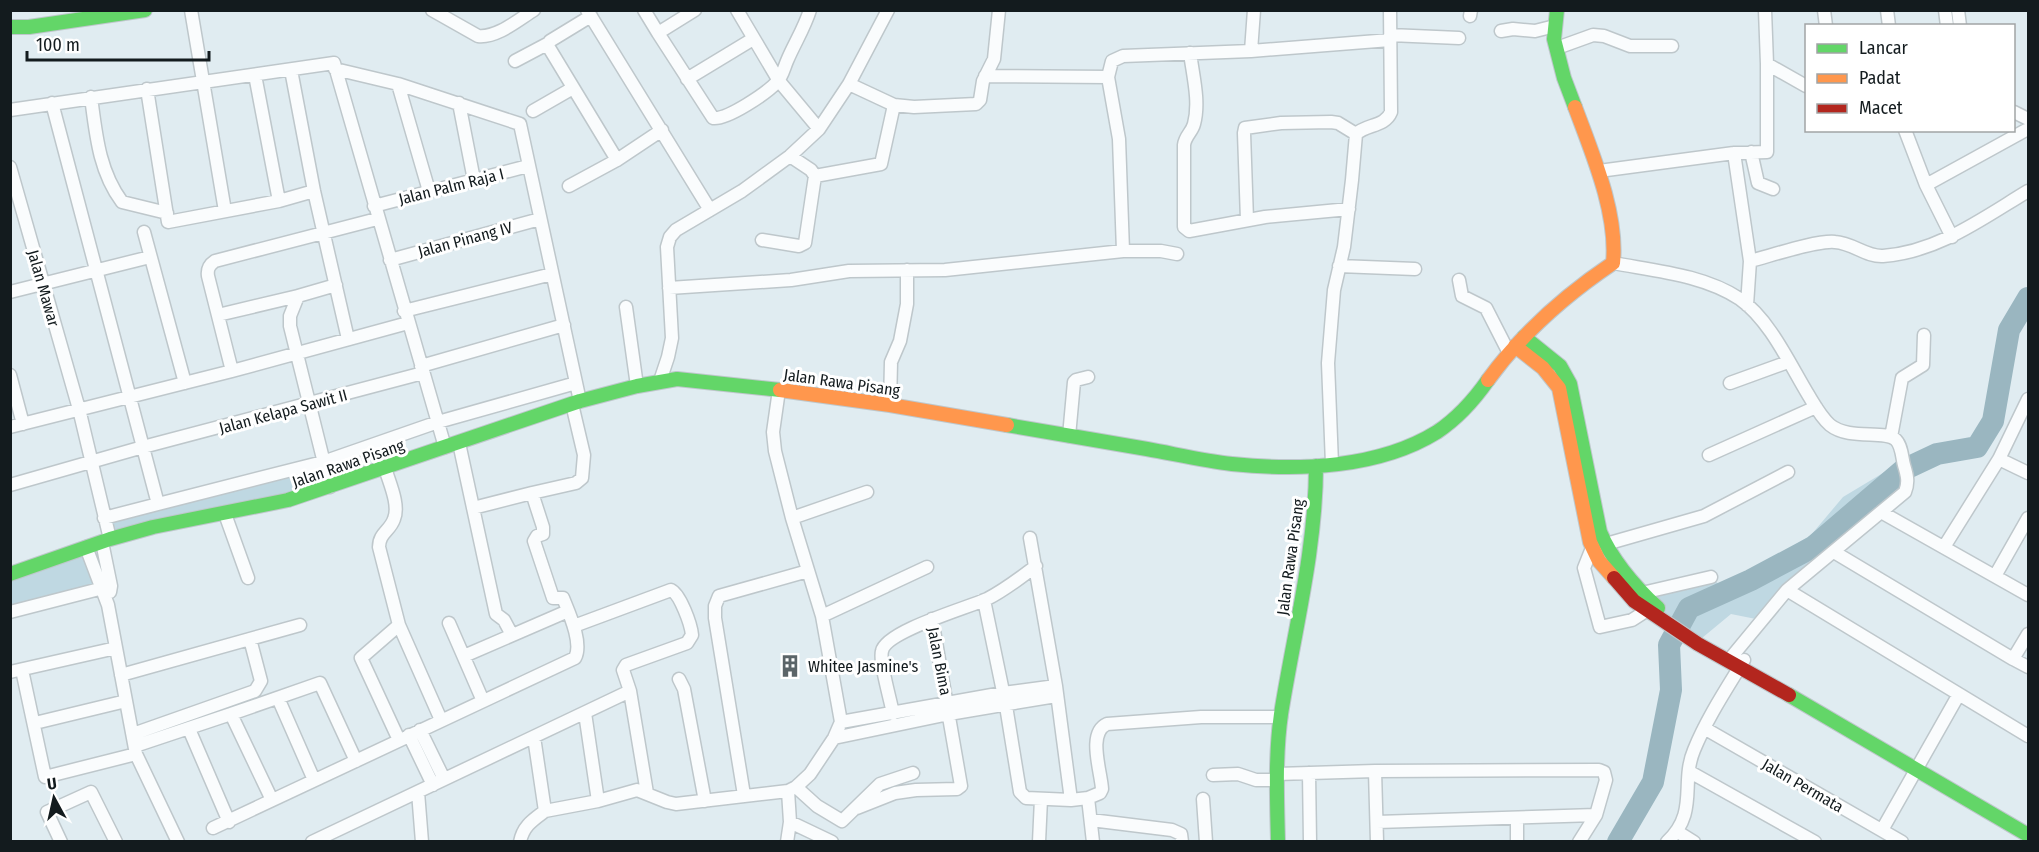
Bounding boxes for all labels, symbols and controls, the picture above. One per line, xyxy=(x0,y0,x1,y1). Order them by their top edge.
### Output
scale bar xyxy=(27,24,208,62)
legend xyxy=(1805,24,2015,132)
text: 100 m xyxy=(36,34,80,56)
text: Lancar xyxy=(1859,37,1908,59)
text: Padat xyxy=(1859,67,1901,89)
text: Macet xyxy=(1859,97,1903,119)
street label: Jalan Palm Raja I xyxy=(397,164,506,209)
street label: Jalan Pinang IV xyxy=(416,218,515,261)
street label: Jalan Mawar xyxy=(23,248,64,329)
street label: Jalan Rawa Pisang xyxy=(783,365,902,400)
street label: Jalan Kelapa Sawit II xyxy=(217,385,349,438)
street label: Jalan Rawa Pisang xyxy=(290,435,407,492)
street label: Jalan Rawa Pisang xyxy=(1273,497,1308,616)
street label: Jalan Bima xyxy=(924,625,955,697)
building icon: Whitee Jasmine's xyxy=(777,653,803,679)
place label: Whitee Jasmine's xyxy=(808,657,919,676)
street label: Jalan Permata xyxy=(1759,755,1847,816)
north arrow xyxy=(24,768,84,828)
text: U xyxy=(46,774,58,794)

